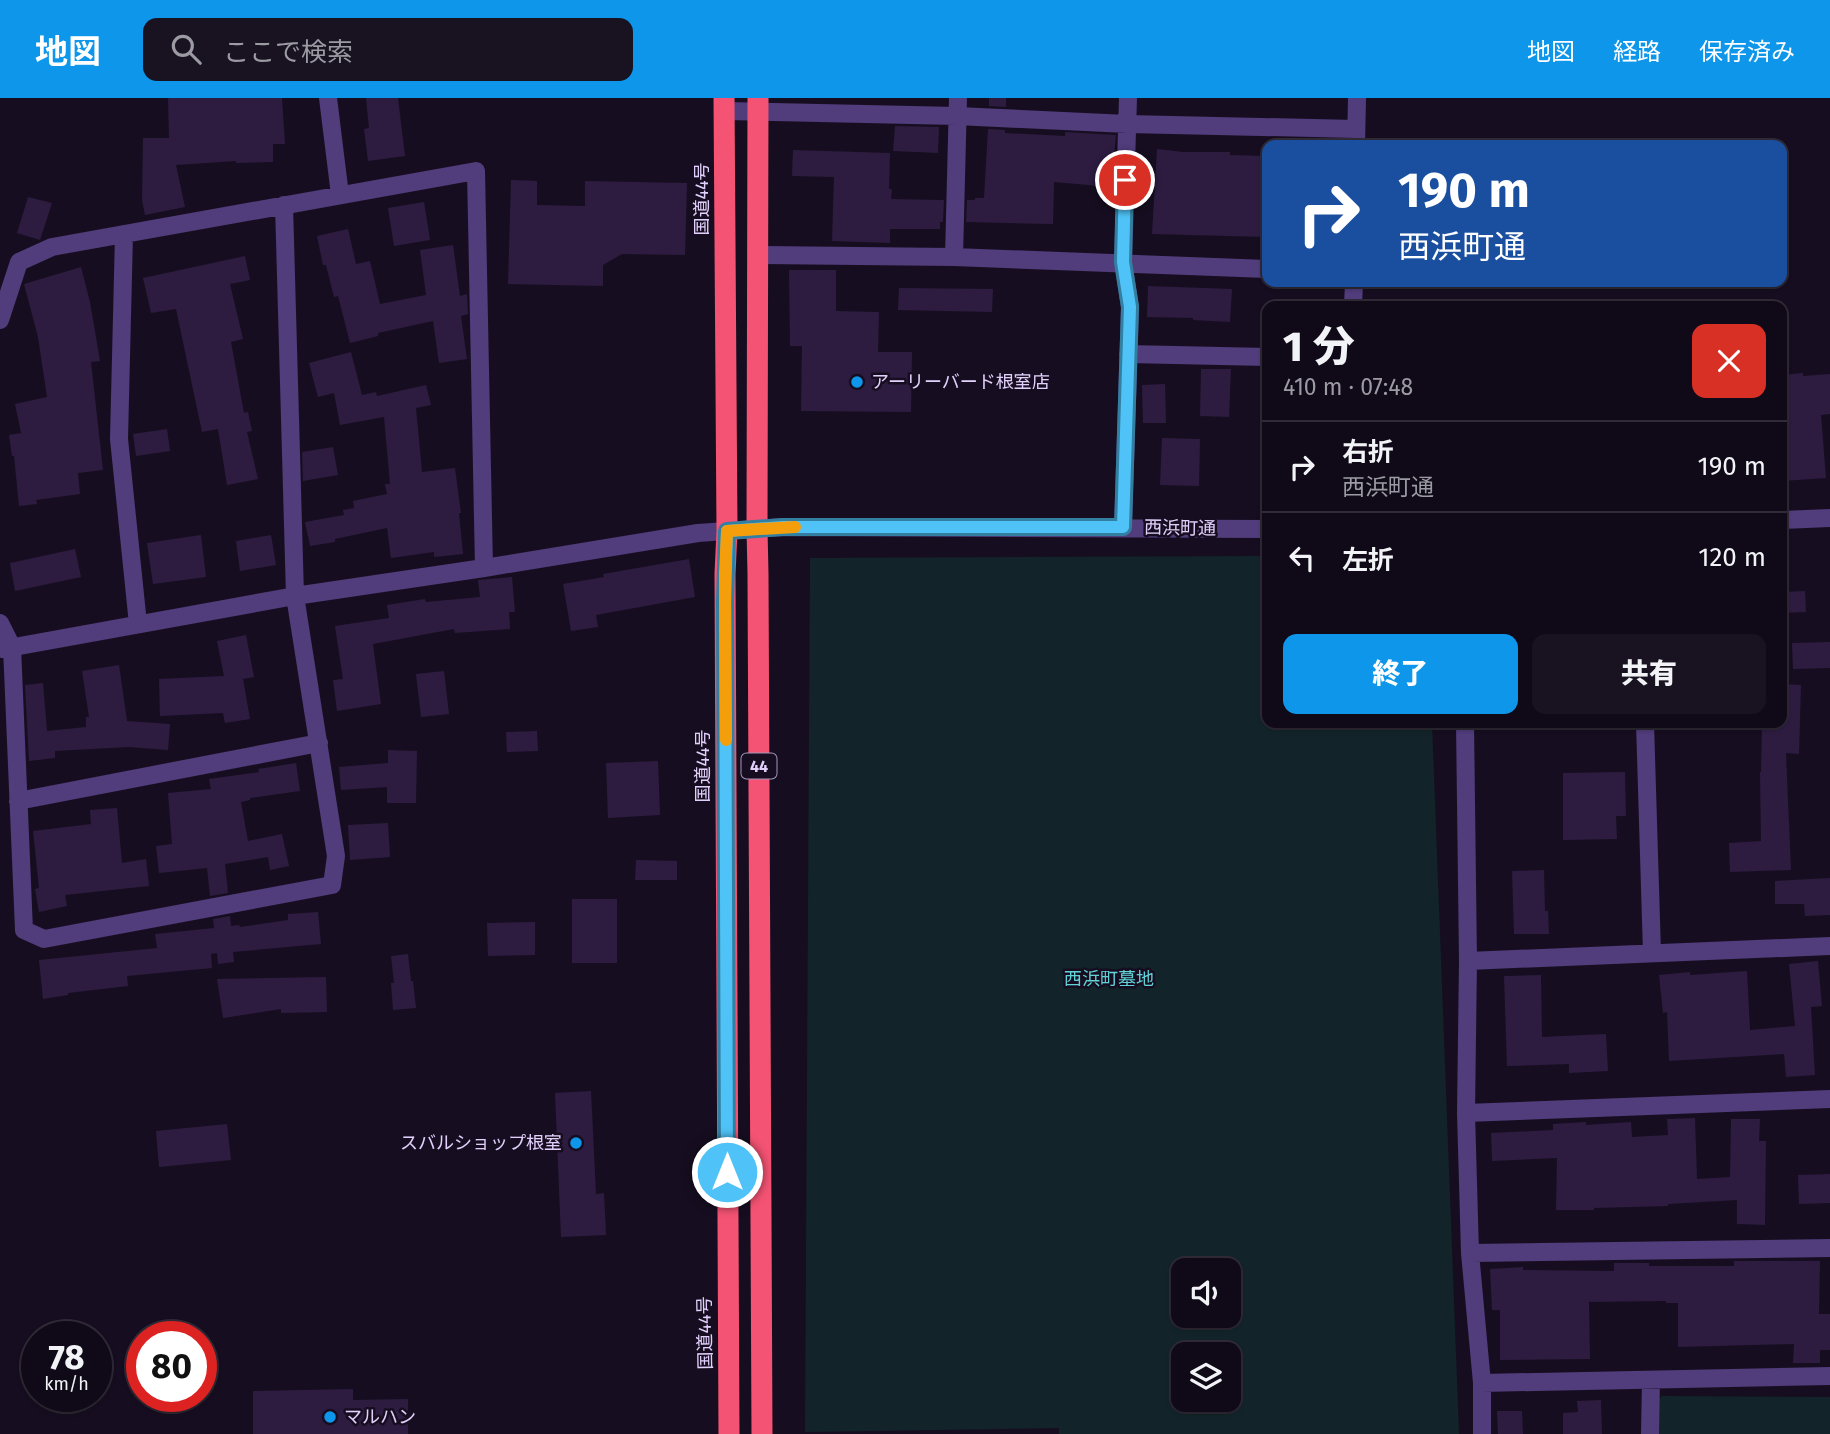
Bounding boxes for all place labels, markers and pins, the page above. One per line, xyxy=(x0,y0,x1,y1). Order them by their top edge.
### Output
pin xyxy=(1095,150,1155,210)
place label: アーリーバード根室店 xyxy=(871,371,1050,393)
marker: アーリーバード根室店 xyxy=(849,374,865,390)
place label: スバルショップ根室 xyxy=(400,1132,562,1154)
marker: スバルショップ根室 xyxy=(568,1135,584,1151)
place label: マルハン xyxy=(344,1406,416,1428)
marker: マルハン xyxy=(322,1409,338,1425)

